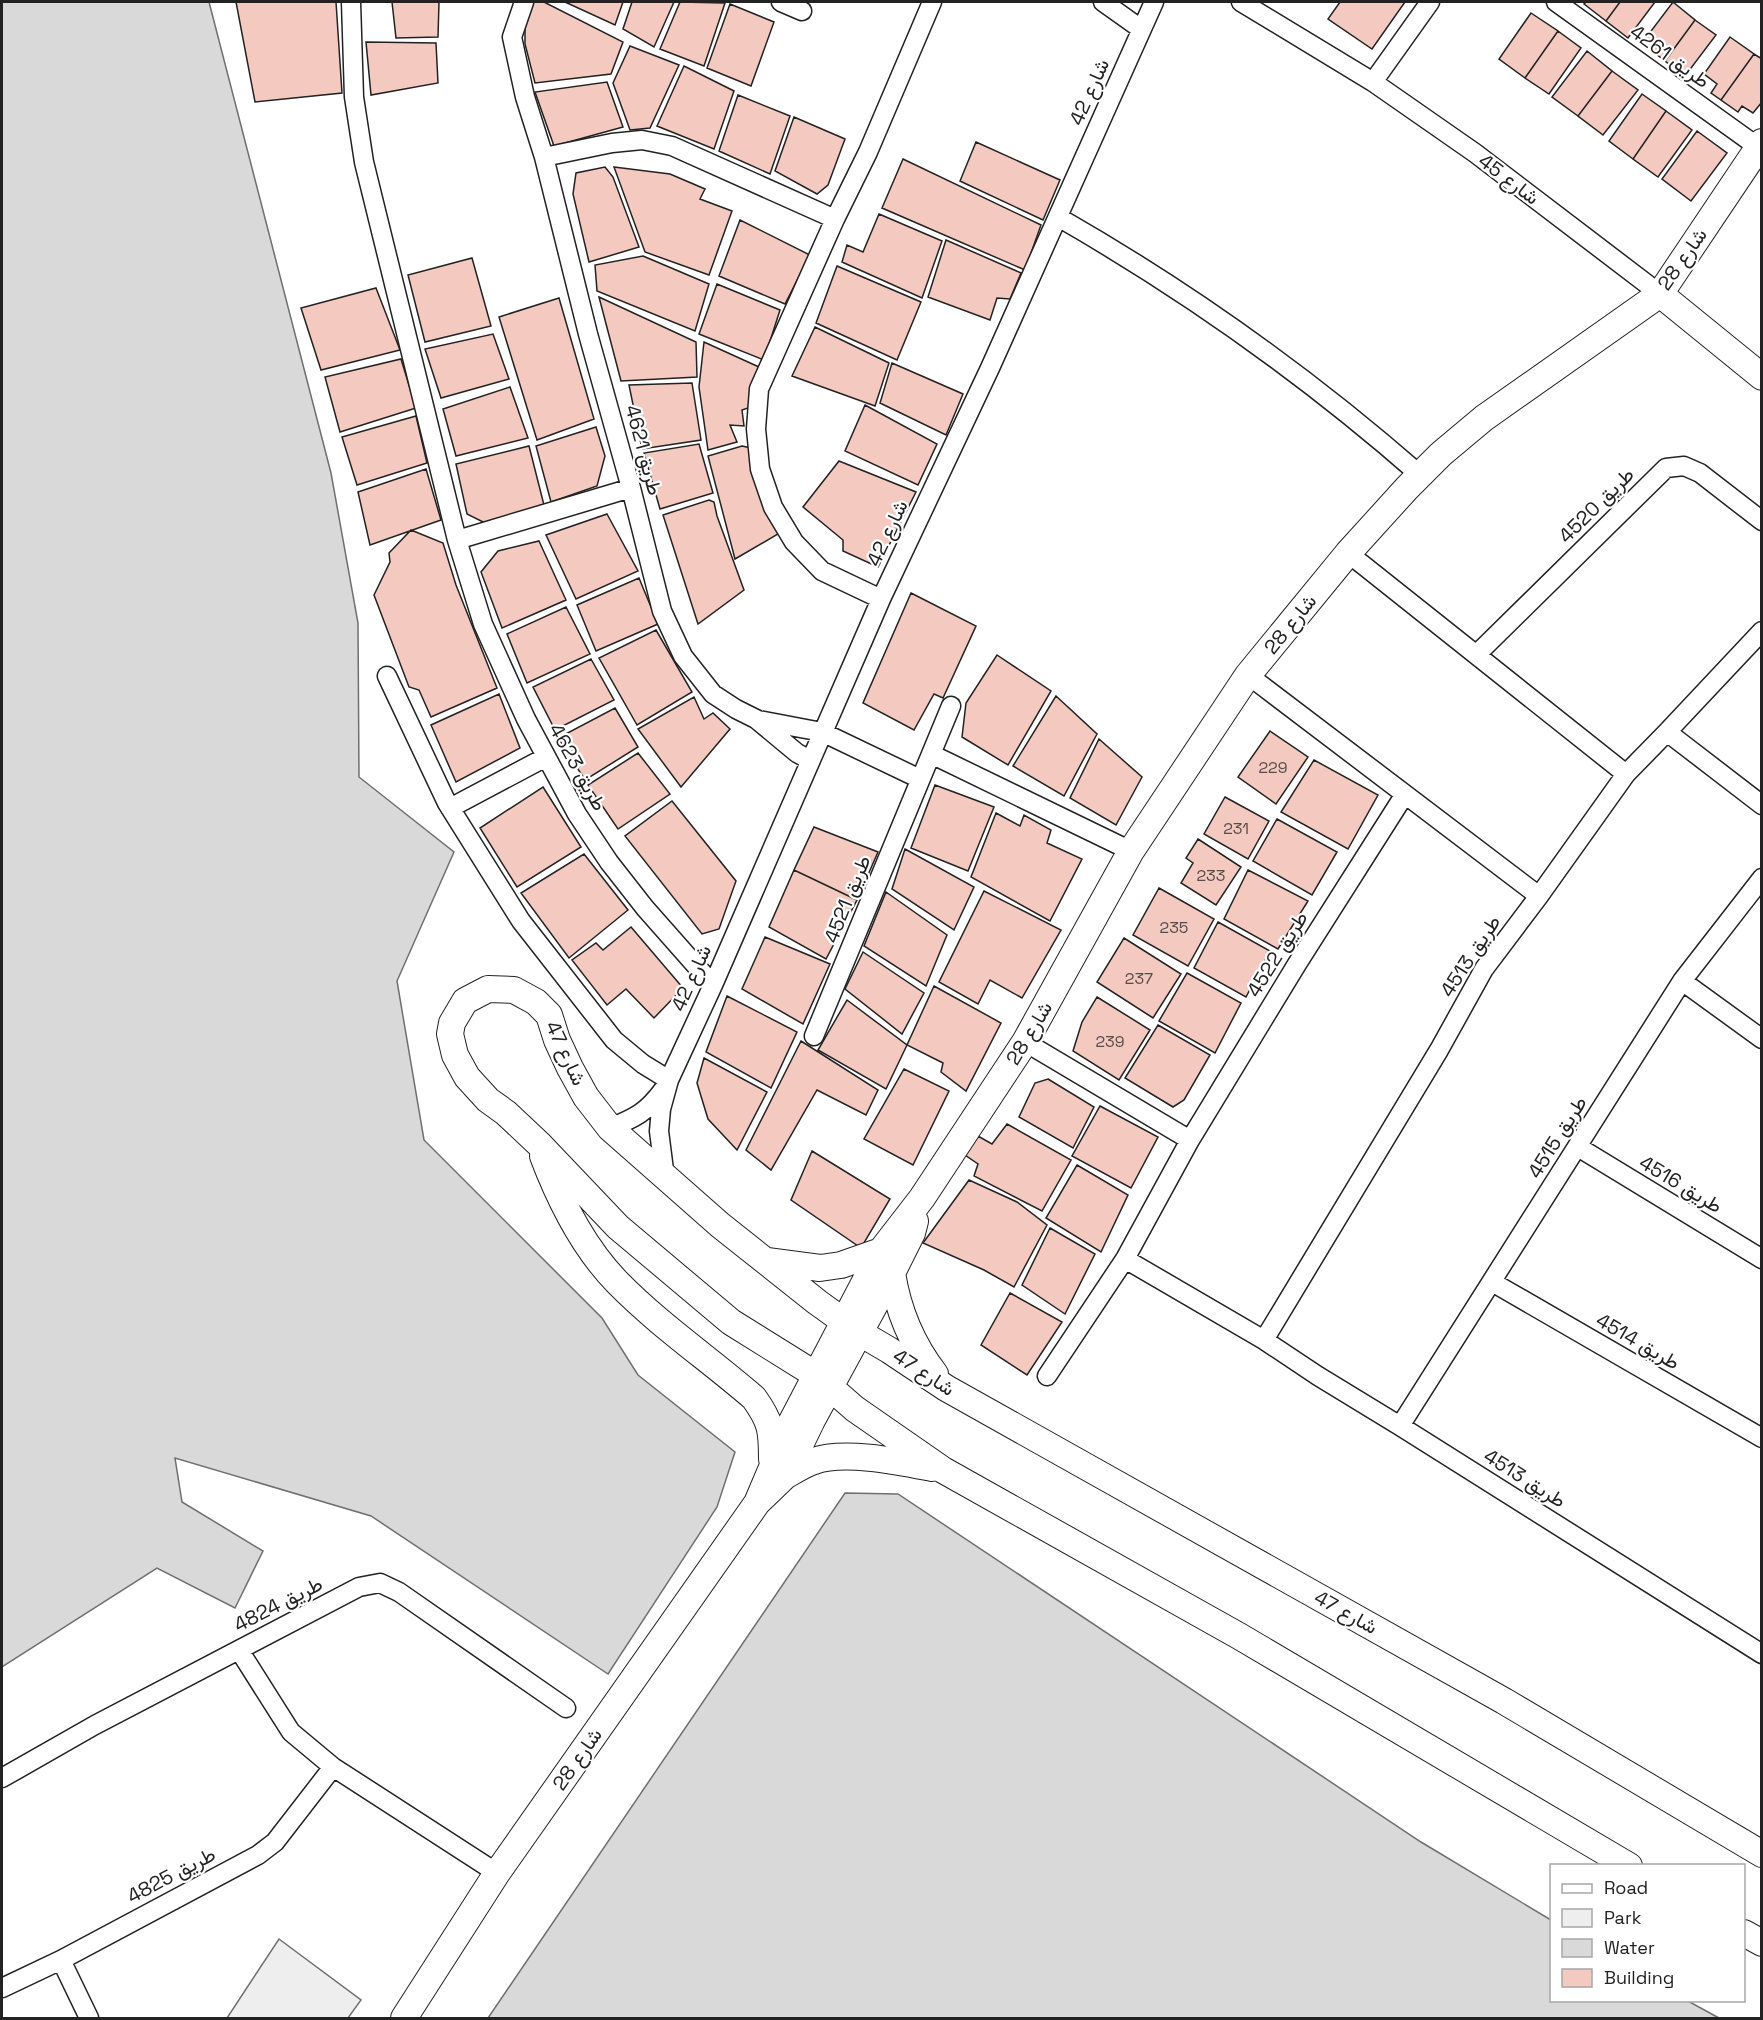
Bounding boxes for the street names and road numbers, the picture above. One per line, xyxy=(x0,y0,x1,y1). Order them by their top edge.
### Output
street label: طريق 4261 xyxy=(1625,18,1715,94)
street label: شارع 42 xyxy=(1063,55,1116,130)
street label: شارع 45 xyxy=(1473,148,1545,211)
street label: شارع 28 xyxy=(1651,223,1714,296)
street label: طريق 4621 xyxy=(619,402,669,498)
street label: طريق 4520 xyxy=(1553,462,1639,548)
street label: شارع 42 xyxy=(860,496,914,571)
street label: شارع 28 xyxy=(1258,589,1323,660)
street label: طريق 4623 xyxy=(543,719,613,815)
street label: طريق 4521 xyxy=(818,851,876,947)
street label: طريق 4522 xyxy=(1241,906,1313,1002)
street label: طريق 4513 xyxy=(1434,910,1506,1002)
street label: شارع 42 xyxy=(665,941,718,1016)
street label: شارع 28 xyxy=(1000,996,1059,1070)
street label: شارع 47 xyxy=(539,1016,592,1090)
street label: طريق 4515 xyxy=(1522,1091,1592,1183)
street label: طريق 4516 xyxy=(1635,1149,1727,1219)
street label: طريق 4514 xyxy=(1591,1307,1685,1375)
street label: شارع 47 xyxy=(888,1342,960,1402)
street label: طريق 4513 xyxy=(1479,1443,1571,1513)
street label: طريق 4824 xyxy=(229,1571,327,1637)
street label: شارع 47 xyxy=(1309,1584,1382,1641)
street label: شارع 28 xyxy=(546,1723,609,1796)
street label: طريق 4825 xyxy=(122,1841,220,1909)

